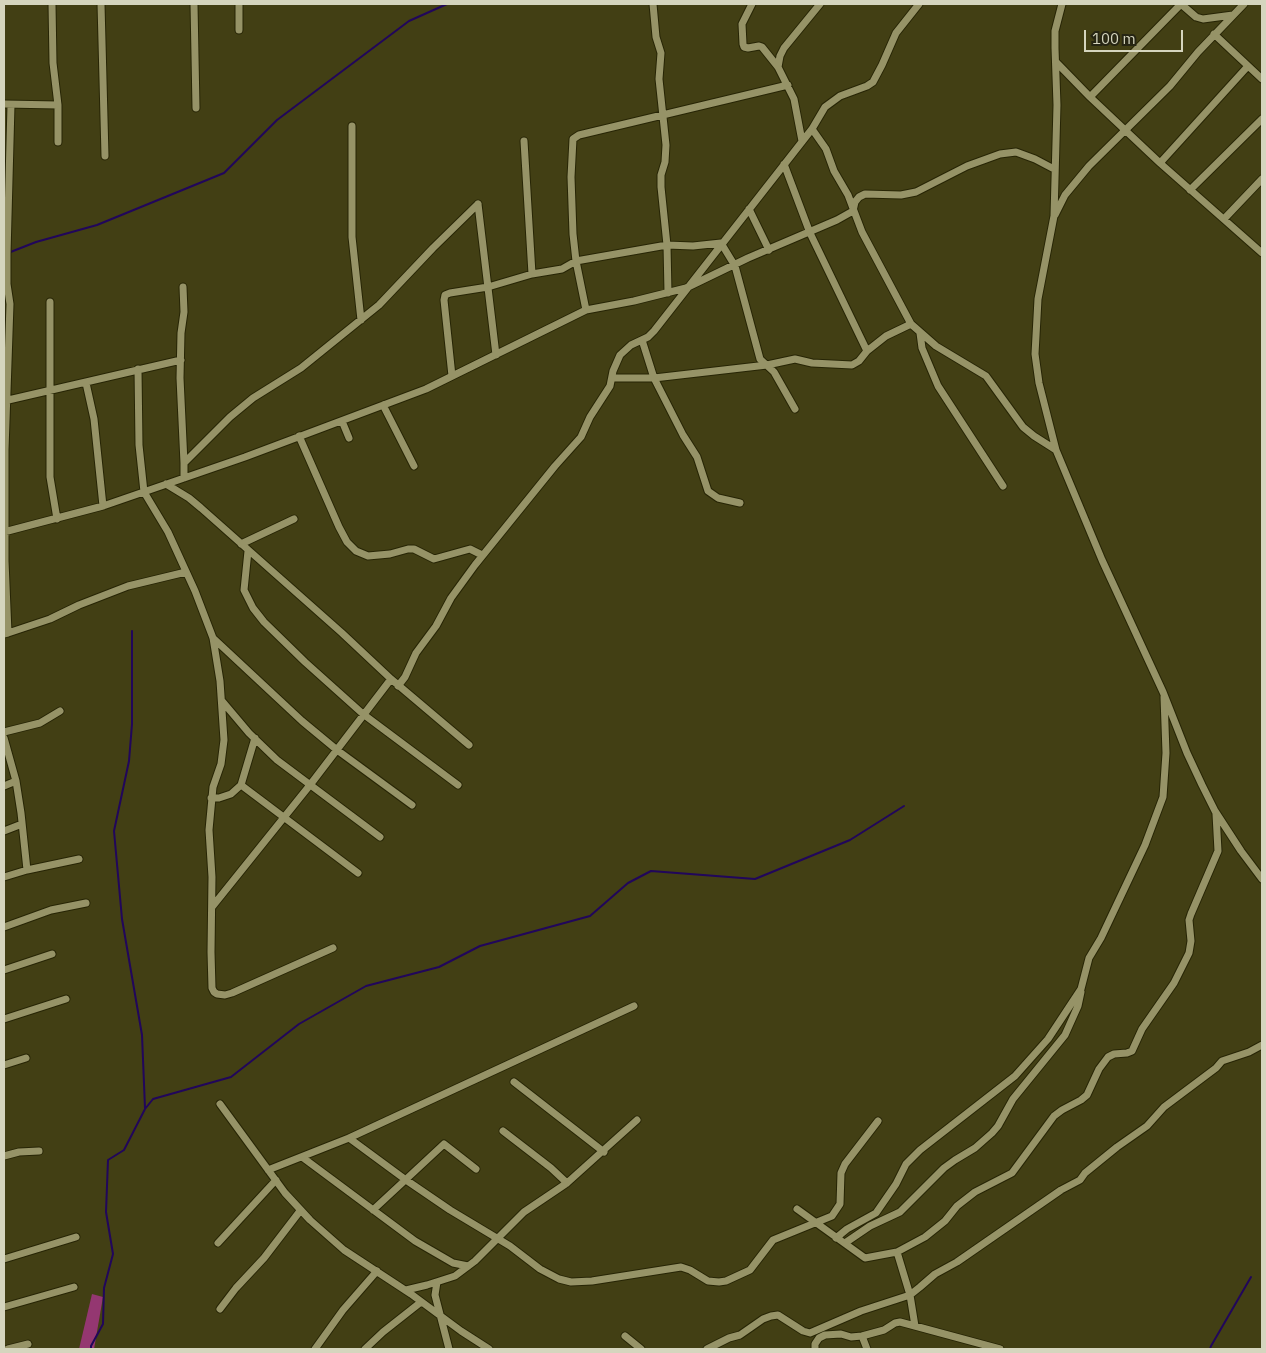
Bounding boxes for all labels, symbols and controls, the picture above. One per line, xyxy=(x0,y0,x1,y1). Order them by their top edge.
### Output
scale bar xyxy=(1086,20,1185,52)
text: 100 m xyxy=(1092,29,1136,48)

